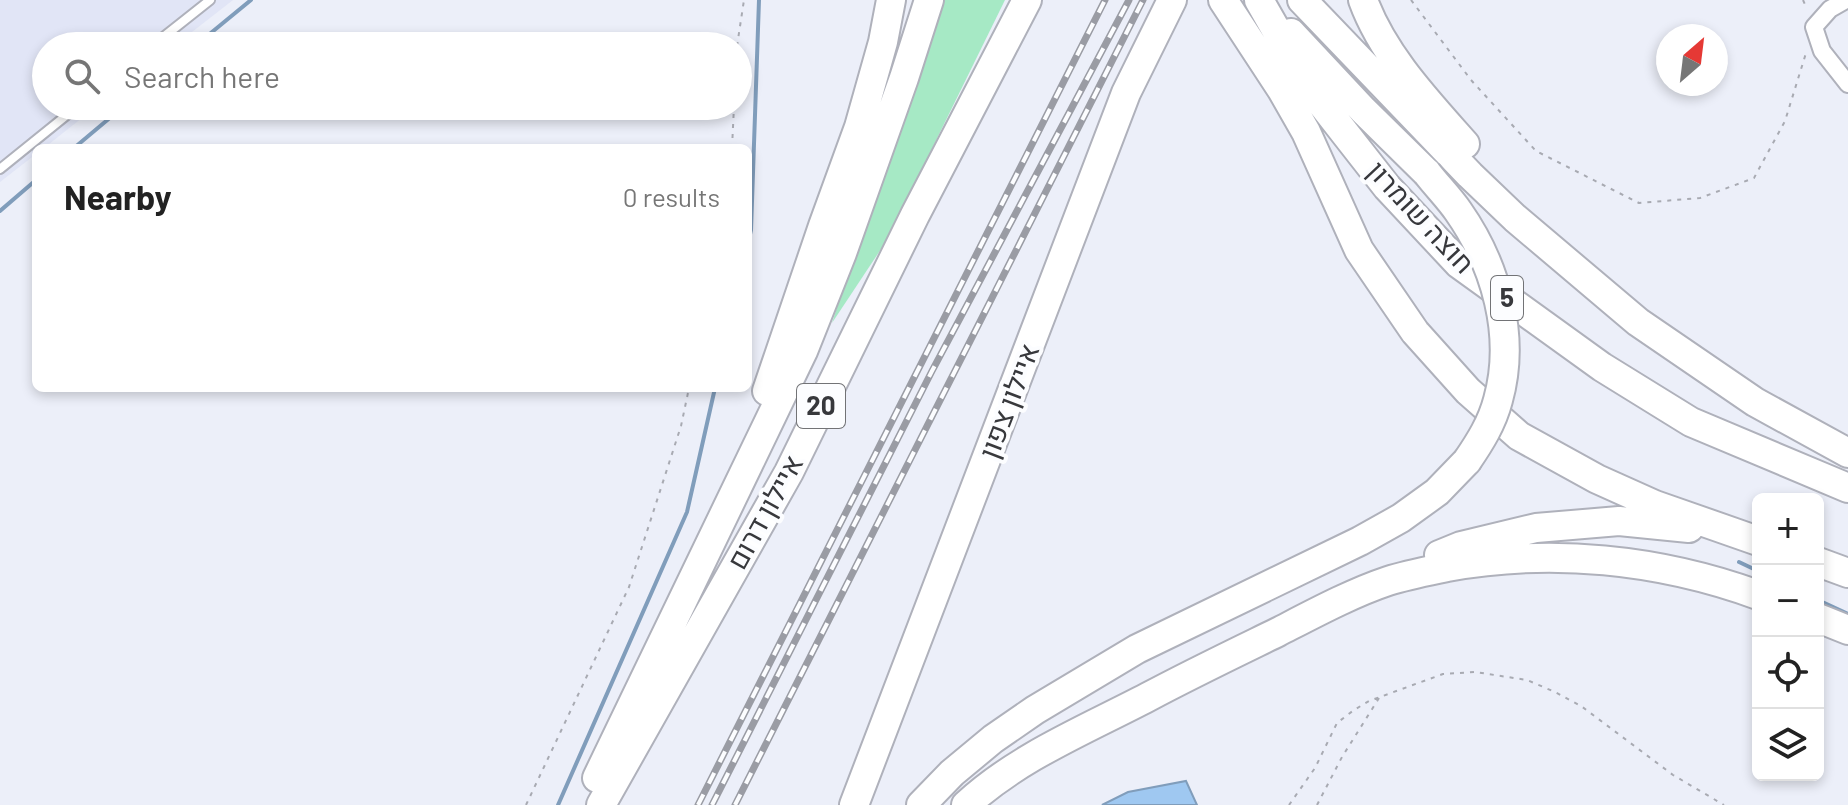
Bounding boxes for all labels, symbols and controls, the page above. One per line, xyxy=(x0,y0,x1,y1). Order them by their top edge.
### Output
north arrow xyxy=(1656,24,1728,96)
search box xyxy=(32,32,752,120)
icon: search xyxy=(60,54,104,98)
text: Search here xyxy=(124,58,280,94)
street label: חוצה שומרון xyxy=(1361,153,1482,279)
text: Nearby xyxy=(64,176,172,217)
text: 0 results xyxy=(623,181,720,212)
road number: 5 xyxy=(1491,276,1523,320)
street label: איילון צפון xyxy=(971,338,1045,463)
road number: 20 xyxy=(797,384,845,428)
street label: איילון דרום xyxy=(719,448,809,575)
map controls xyxy=(1752,493,1824,781)
button: + xyxy=(1752,493,1824,565)
button: − xyxy=(1752,565,1824,637)
button: locate xyxy=(1752,637,1824,709)
button: layers xyxy=(1752,709,1824,781)

